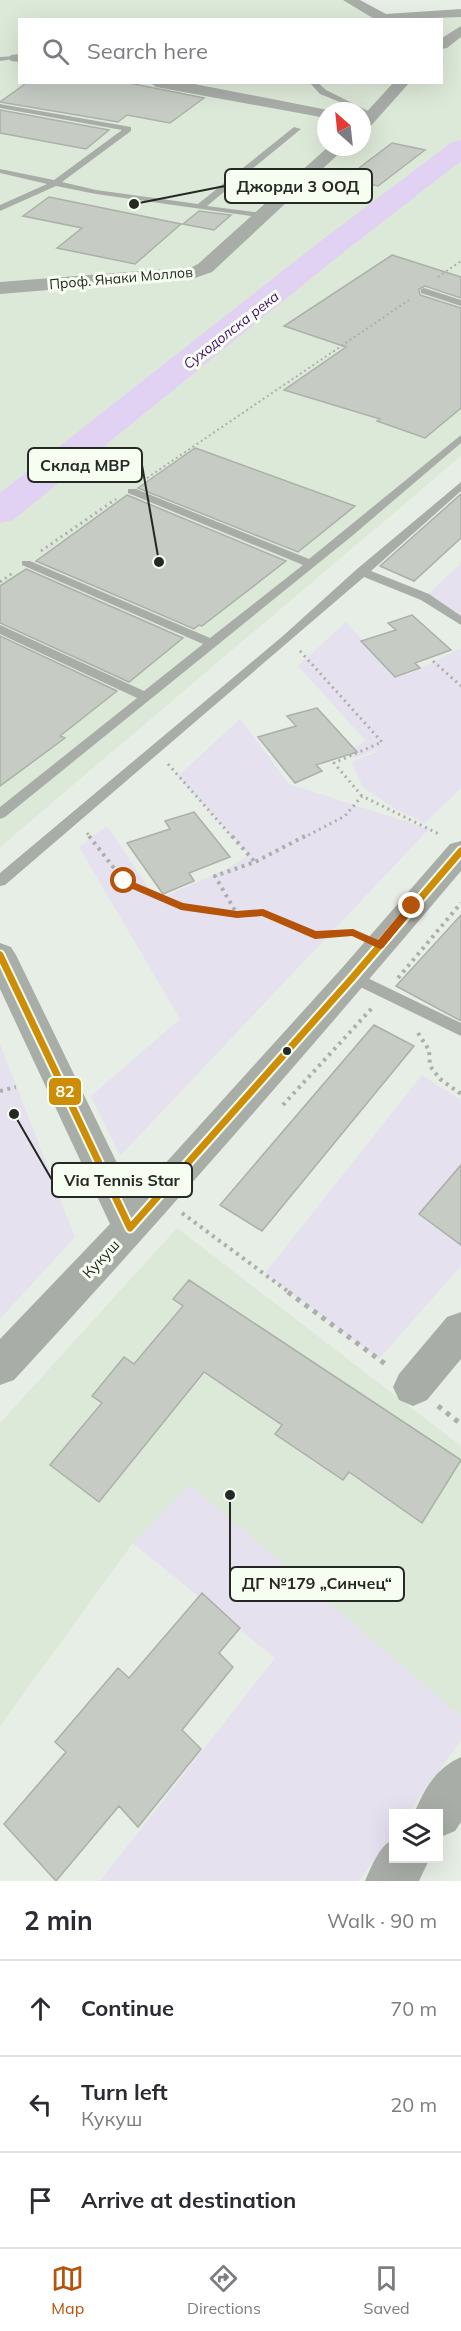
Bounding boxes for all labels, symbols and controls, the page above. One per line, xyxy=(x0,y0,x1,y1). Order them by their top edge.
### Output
search box xyxy=(18,18,443,84)
icon: search xyxy=(39,35,72,68)
text: Search here xyxy=(87,37,208,65)
north arrow xyxy=(317,102,371,156)
callout: Джорди 3 ООД xyxy=(225,169,372,203)
text: Джорди 3 ООД xyxy=(237,176,359,196)
street label: Проф. Янаки Моллов xyxy=(48,263,194,293)
water label: Суходолска река xyxy=(180,287,283,373)
callout: Склад МВР xyxy=(28,448,142,482)
text: Склад МВР xyxy=(40,455,130,475)
route start xyxy=(110,867,136,893)
route end xyxy=(398,892,424,918)
unlabelled marker xyxy=(281,1045,293,1057)
line badge: 82 xyxy=(48,1077,82,1106)
text: 82 xyxy=(55,1081,75,1101)
callout: Via Tennis Star xyxy=(52,1163,192,1197)
text: Via Tennis Star xyxy=(63,1170,181,1190)
street label: Кукуш xyxy=(78,1235,123,1282)
callout: ДГ №179 „Синчец“ xyxy=(230,1567,404,1601)
text: ДГ №179 „Синчец“ xyxy=(242,1573,392,1593)
map controls xyxy=(389,1809,443,1863)
button: layers xyxy=(389,1809,443,1863)
text: 2 min xyxy=(24,1904,93,1937)
text: Walk · 90 m xyxy=(327,1908,437,1933)
icon: ahead xyxy=(24,1992,57,2025)
text: Continue xyxy=(81,1994,174,2022)
text: 70 m xyxy=(390,1996,437,2021)
text: Turn left xyxy=(81,2078,168,2106)
icon: left xyxy=(24,2088,57,2121)
text: 20 m xyxy=(390,2092,437,2117)
text: Кукуш xyxy=(81,2106,142,2131)
icon: arrive xyxy=(24,2184,57,2217)
text: Arrive at destination xyxy=(81,2186,296,2214)
tab: Map xyxy=(51,2262,84,2318)
tab: Directions xyxy=(187,2262,261,2318)
tab: Saved xyxy=(364,2262,410,2318)

